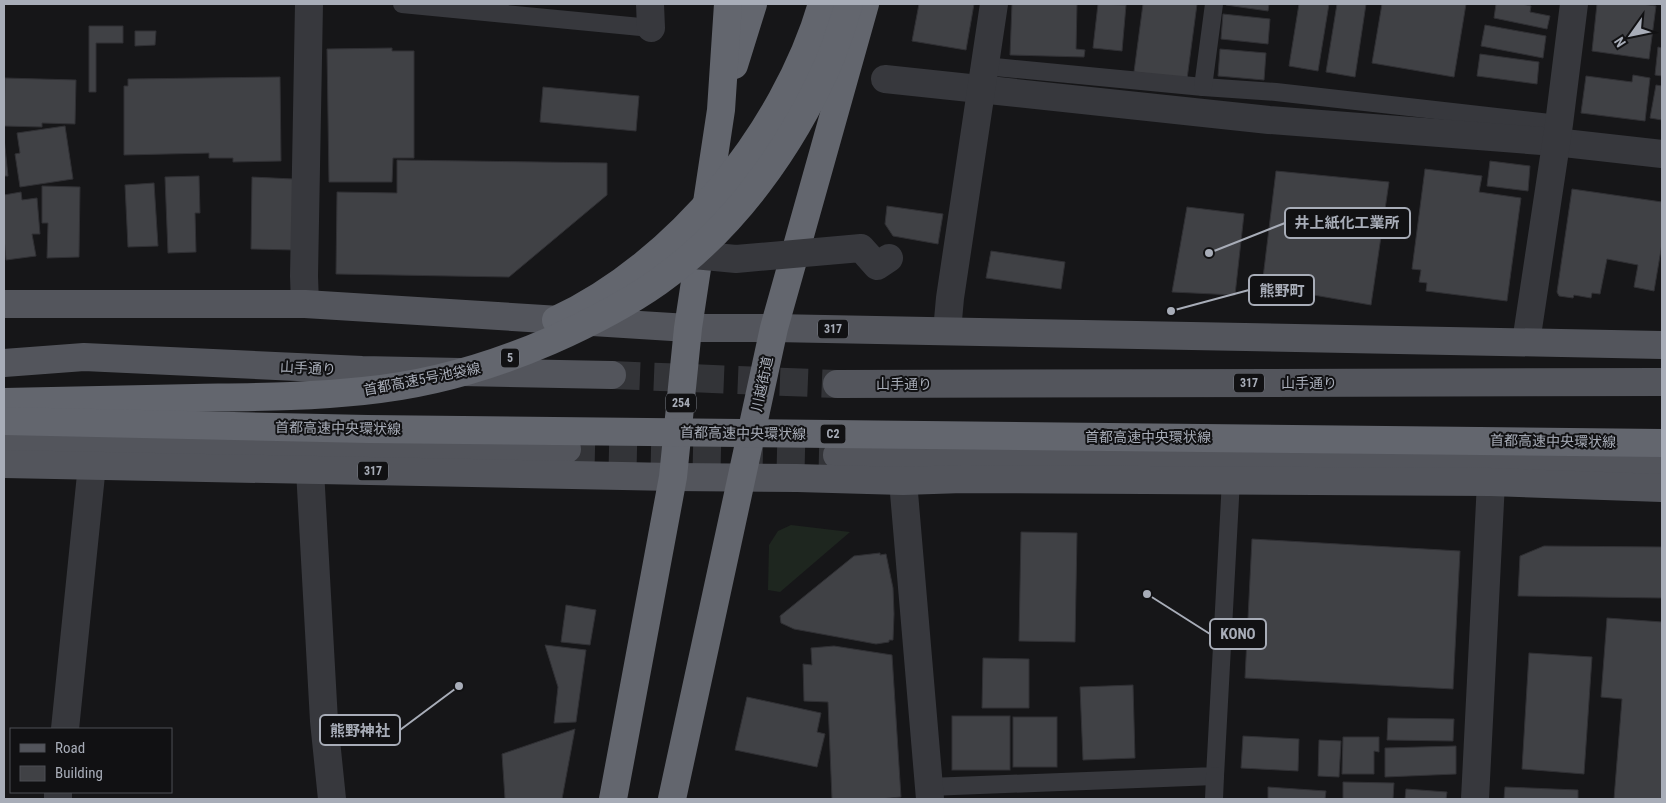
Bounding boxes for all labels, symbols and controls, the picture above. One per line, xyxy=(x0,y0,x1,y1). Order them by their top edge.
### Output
north arrow xyxy=(1606,10,1656,60)
text: N xyxy=(1611,34,1629,50)
callout: 井上紙化工業所 xyxy=(1285,208,1410,238)
text: 井上紙化工業所 xyxy=(1294,214,1400,232)
callout: 熊野町 xyxy=(1249,275,1314,305)
text: 熊野町 xyxy=(1259,282,1305,300)
road number: 317 xyxy=(818,320,848,338)
road number: 5 xyxy=(501,348,519,368)
street label: 川越街道 xyxy=(748,355,776,413)
street label: 山手通り xyxy=(280,359,336,377)
street label: 首都高速5号池袋線 xyxy=(362,360,482,398)
road number: 317 xyxy=(1234,373,1264,392)
street label: 山手通り xyxy=(1281,375,1337,391)
street label: 山手通り xyxy=(876,376,932,392)
road number: 254 xyxy=(666,393,696,412)
street label: 首都高速中央環状線 xyxy=(275,419,401,437)
street label: 首都高速中央環状線 xyxy=(680,424,806,442)
road number: C2 xyxy=(820,424,846,444)
street label: 首都高速中央環状線 xyxy=(1085,429,1211,445)
street label: 首都高速中央環状線 xyxy=(1490,432,1616,450)
road number: 317 xyxy=(358,462,388,481)
callout: KONO xyxy=(1210,619,1266,649)
text: KONO xyxy=(1220,625,1256,643)
callout: 熊野神社 xyxy=(320,715,400,745)
text: 熊野神社 xyxy=(330,722,390,740)
legend xyxy=(10,728,172,793)
text: Road xyxy=(55,739,85,757)
text: Building xyxy=(55,764,103,782)

